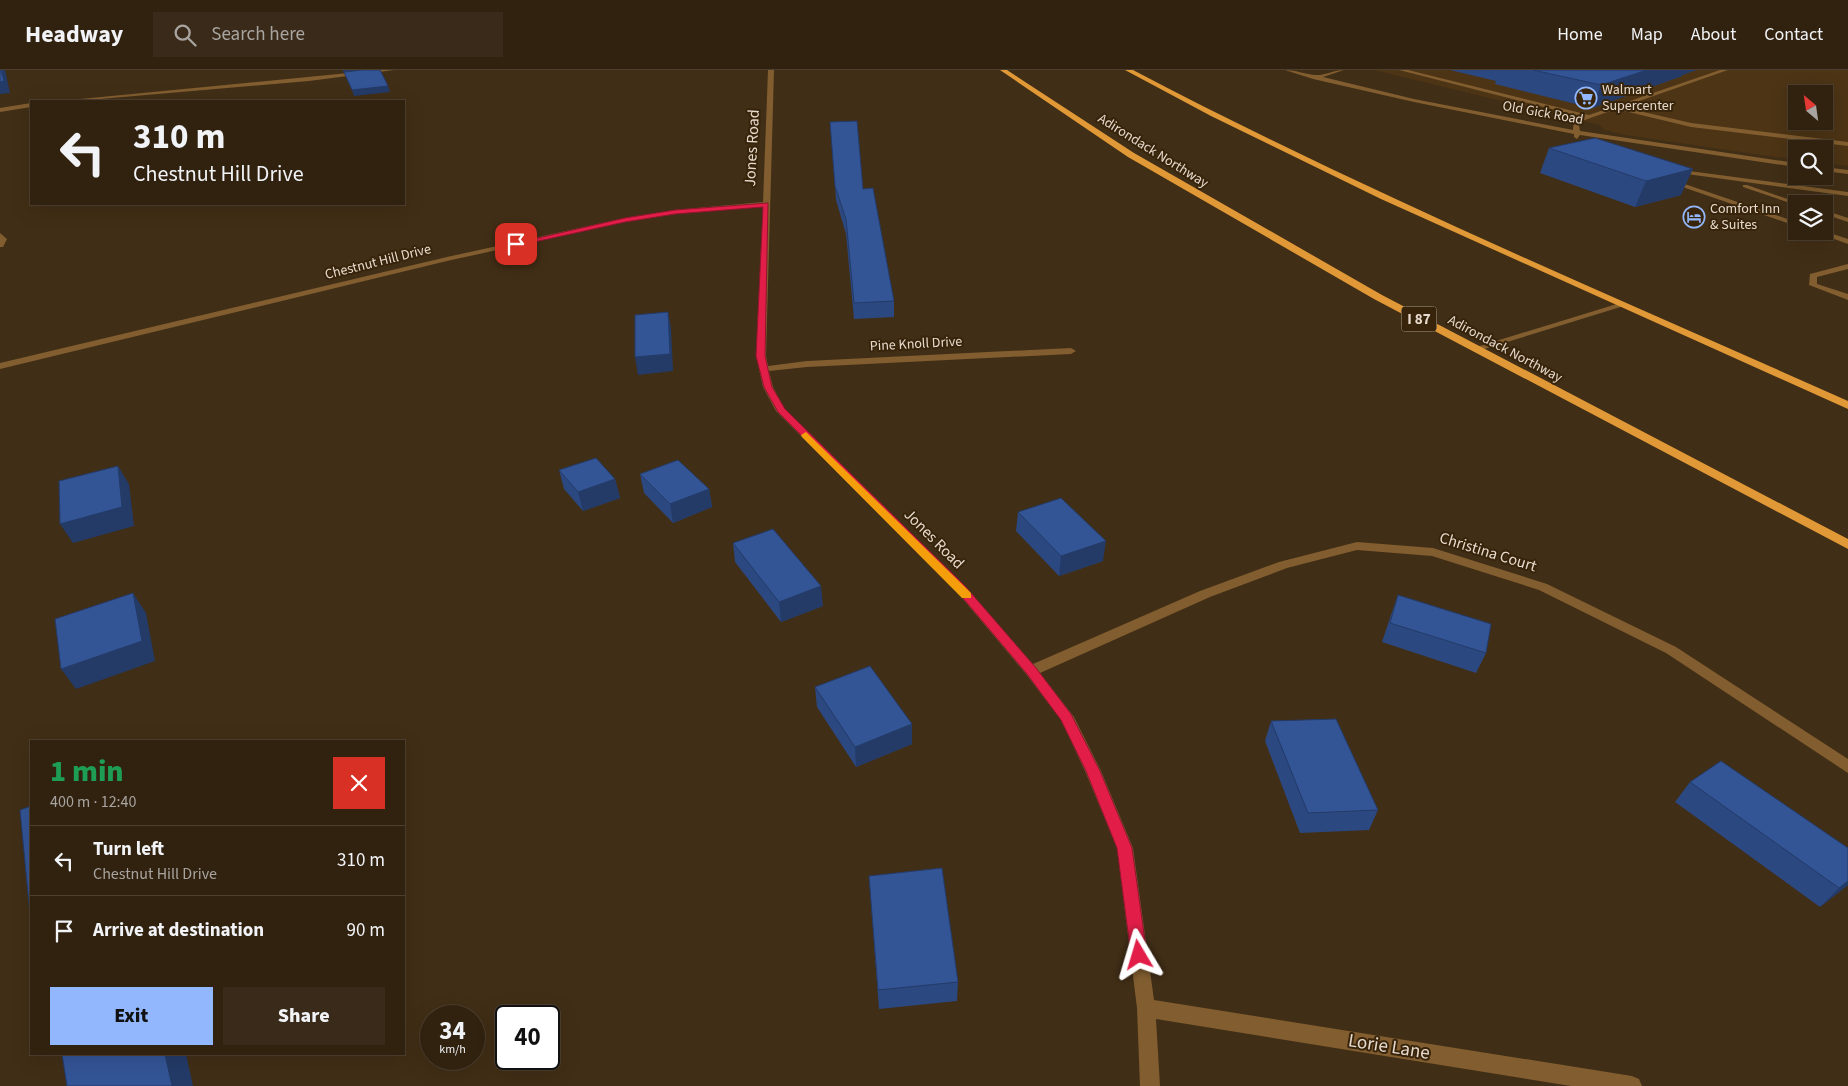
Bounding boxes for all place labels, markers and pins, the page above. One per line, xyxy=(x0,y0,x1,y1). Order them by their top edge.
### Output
place label: Walmart Supercenter xyxy=(1602,80,1674,116)
supermarket icon: Walmart Supercenter xyxy=(1574,86,1598,110)
place label: Comfort Inn & Suites xyxy=(1710,199,1780,235)
hotel icon: Comfort Inn & Suites xyxy=(1682,205,1706,229)
pin xyxy=(495,223,537,265)

